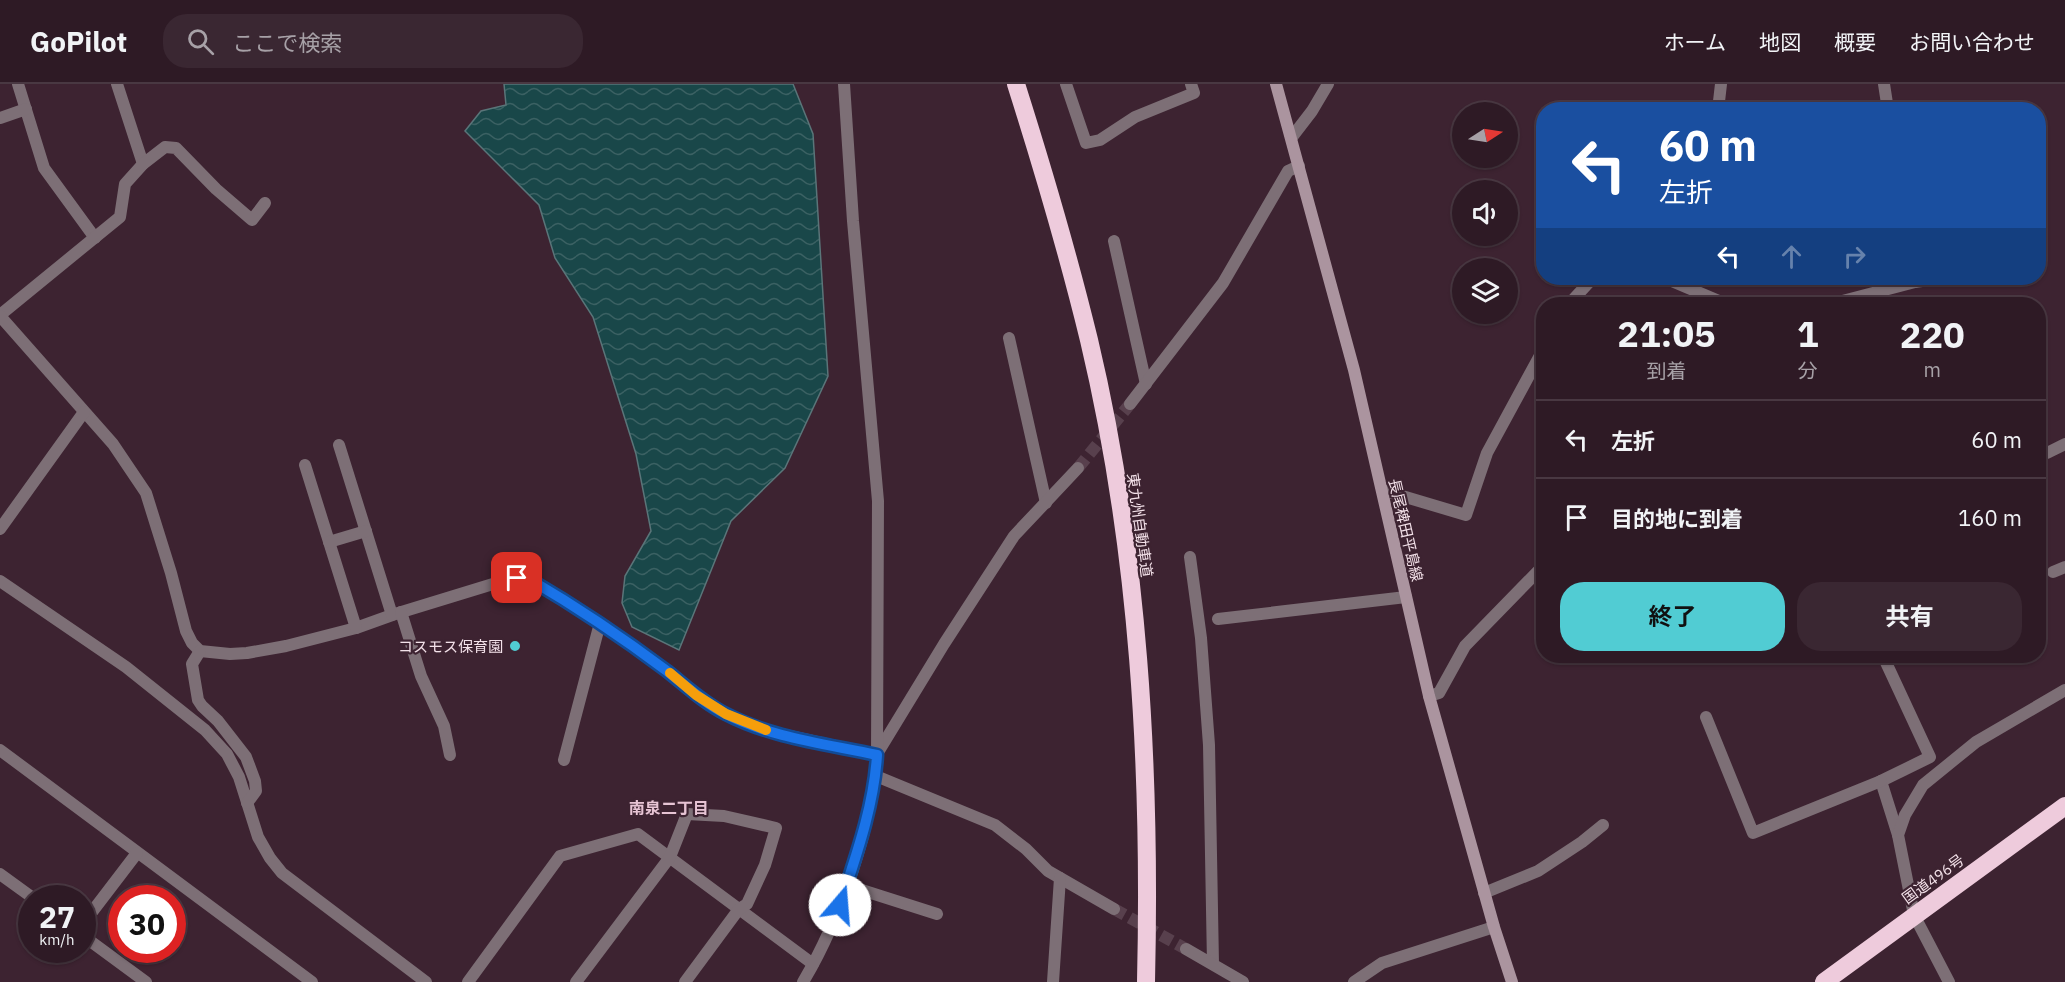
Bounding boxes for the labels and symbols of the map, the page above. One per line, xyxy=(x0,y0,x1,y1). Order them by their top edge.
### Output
north arrow xyxy=(1452,102,1518,168)
street label: 東九州自動車道 xyxy=(1123,472,1157,578)
street label: 長尾稗田平島線 xyxy=(1385,477,1427,583)
pin xyxy=(491,552,542,603)
place label: コスモス保育園 xyxy=(398,637,503,656)
marker: コスモス保育園 xyxy=(508,639,522,653)
district label: 南泉二丁目 xyxy=(629,798,709,818)
street label: 国道496号 xyxy=(1898,850,1968,908)
position arrow xyxy=(808,873,872,937)
speed limit sign: 30 xyxy=(108,885,186,963)

